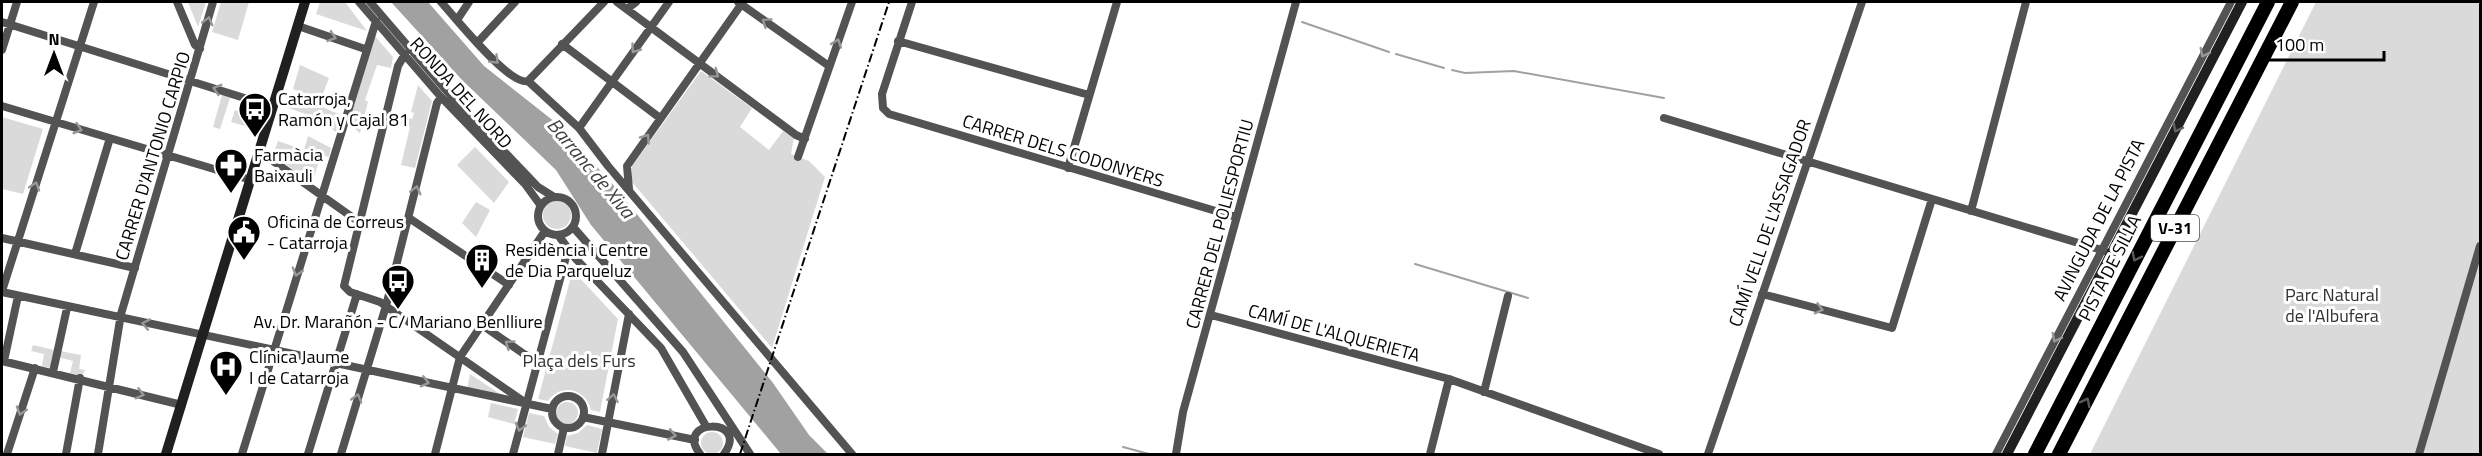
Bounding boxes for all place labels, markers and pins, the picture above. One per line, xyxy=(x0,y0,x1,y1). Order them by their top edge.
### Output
place label: Catarroja, Ramón y Cajal 81 xyxy=(278,85,409,133)
bus stop icon: Catarroja, Ramón y Cajal 81 xyxy=(237,91,273,138)
place label: Farmàcia Baixauli xyxy=(254,141,323,189)
pharmacy icon: Farmàcia Baixauli xyxy=(213,147,249,194)
place label: Oficina de Correus - Catarroja xyxy=(267,208,404,256)
public building icon: Oficina de Correus - Catarroja xyxy=(226,214,262,261)
place label: Residència i Centre de Dia Parqueluz xyxy=(505,236,648,284)
building icon: Residència i Centre de Dia Parqueluz xyxy=(464,242,500,289)
bus stop icon: Av. Dr. Marañón - C/ Mariano Benlliure xyxy=(380,263,416,310)
place label: Av. Dr. Marañón - C/ Mariano Benlliure xyxy=(253,308,543,335)
place label: Clínica Jaume I de Catarroja xyxy=(249,343,349,391)
hospital icon: Clínica Jaume I de Catarroja xyxy=(208,349,244,396)

